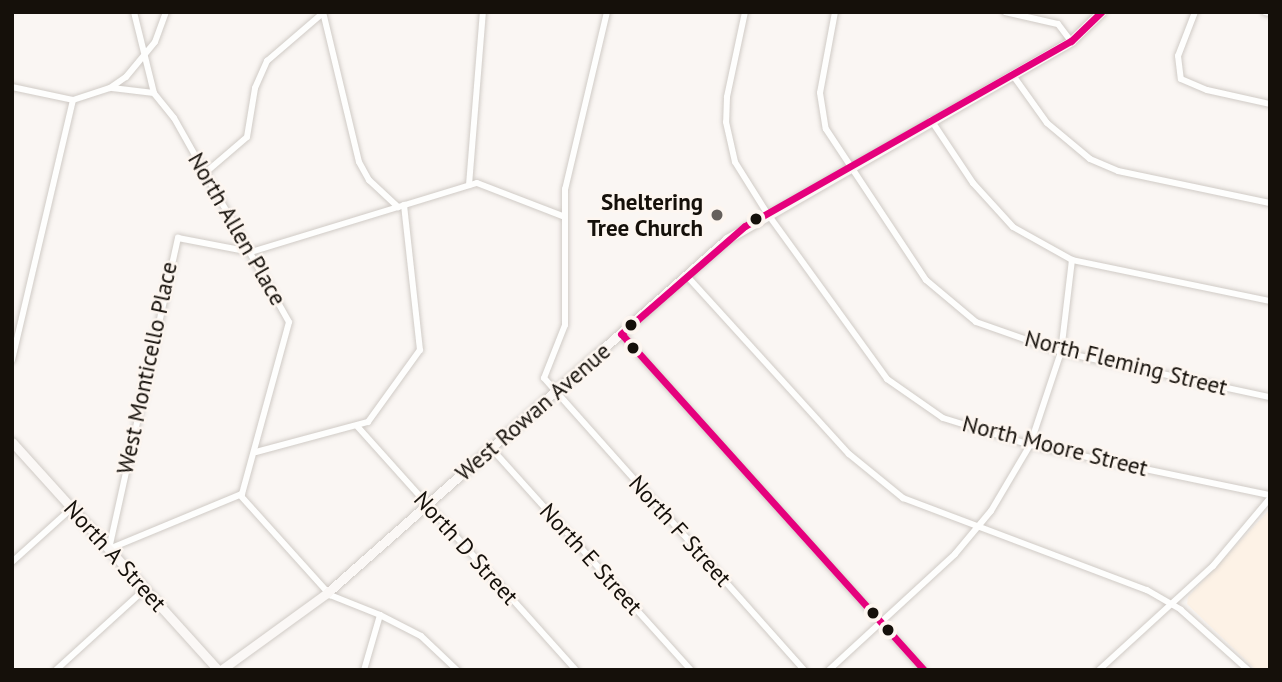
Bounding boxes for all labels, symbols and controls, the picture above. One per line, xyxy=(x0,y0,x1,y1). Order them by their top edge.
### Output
street label: North Allen Place xyxy=(182,147,292,311)
place label: Sheltering Tree Church xyxy=(587,188,703,242)
marker: Sheltering Tree Church xyxy=(709,207,725,223)
unlabelled marker xyxy=(749,212,763,226)
street label: West Monticello Place xyxy=(111,259,183,477)
unlabelled marker xyxy=(624,318,638,332)
street label: North Fleming Street xyxy=(1022,324,1230,402)
street label: West Rowan Avenue xyxy=(450,337,616,487)
unlabelled marker xyxy=(626,341,640,355)
street label: North Moore Street xyxy=(959,410,1151,482)
street label: North F Street xyxy=(623,470,737,592)
street label: North D Street xyxy=(408,486,524,610)
street label: North A Street xyxy=(58,494,172,618)
street label: North E Street xyxy=(534,498,648,620)
unlabelled marker xyxy=(866,606,880,620)
unlabelled marker xyxy=(881,623,895,637)

